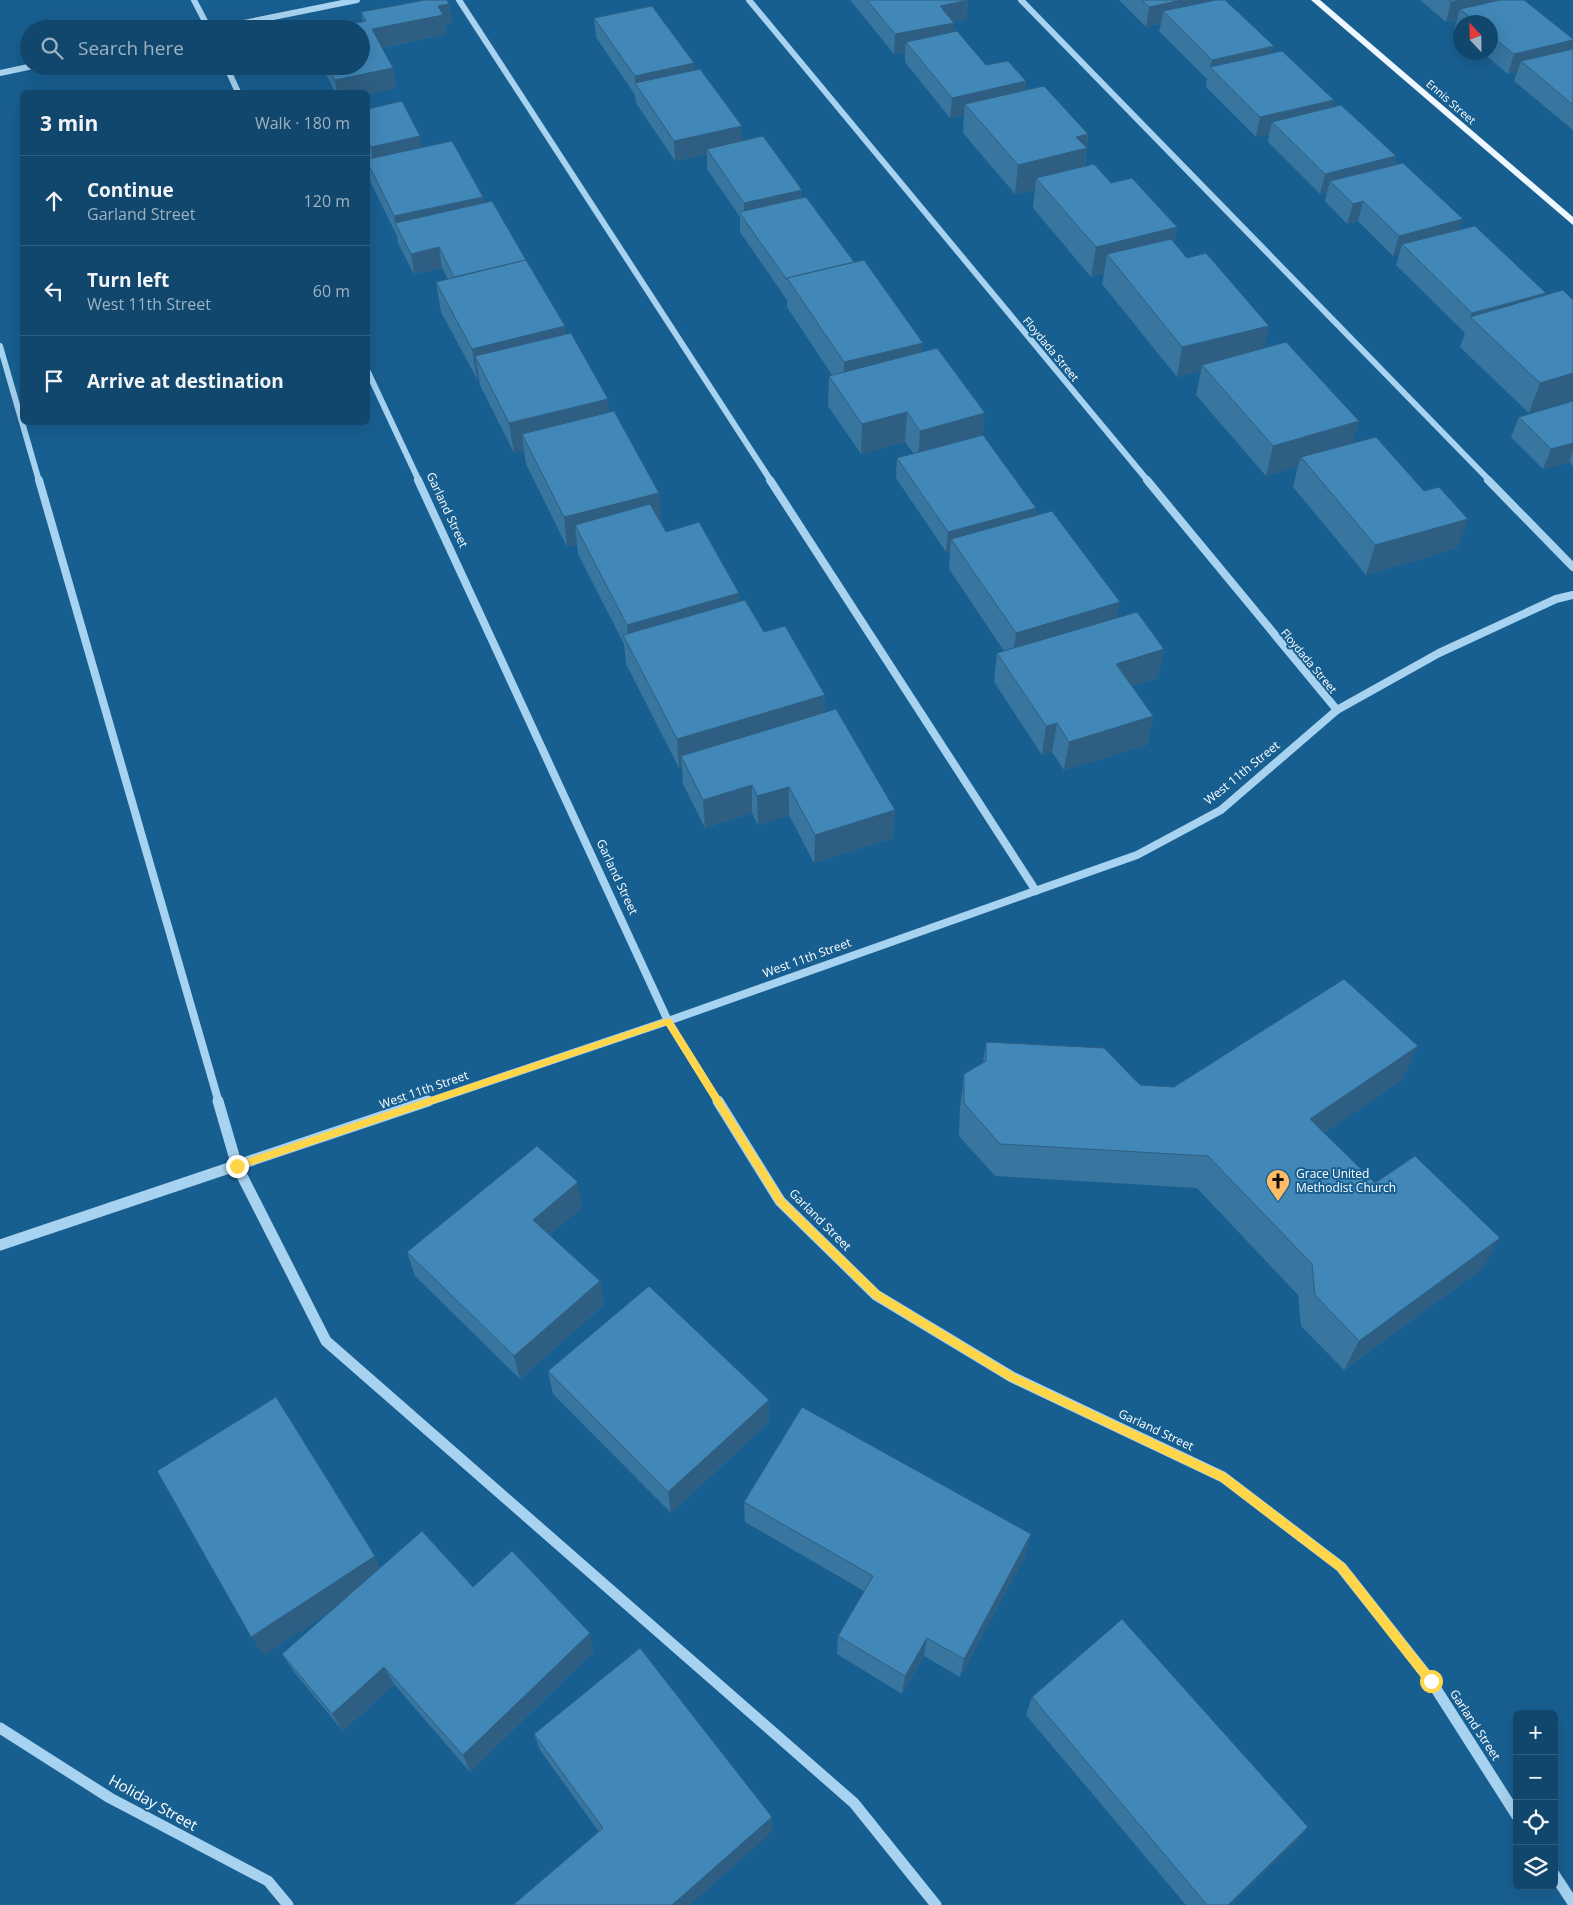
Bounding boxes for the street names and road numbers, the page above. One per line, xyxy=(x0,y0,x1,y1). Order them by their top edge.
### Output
street label: Ennis Street xyxy=(1423,76,1479,127)
street label: Floydada Street xyxy=(1020,313,1083,384)
street label: Garland Street xyxy=(423,469,472,550)
street label: Floydada Street xyxy=(1278,625,1341,696)
street label: West 11th Street xyxy=(1200,737,1283,808)
street label: Garland Street xyxy=(593,836,642,917)
street label: West 11th Street xyxy=(760,934,853,981)
street label: West 11th Street xyxy=(377,1066,471,1113)
street label: Garland Street xyxy=(786,1185,855,1254)
street label: Garland Street xyxy=(1116,1405,1197,1454)
street label: Garland Street xyxy=(1446,1686,1505,1763)
street label: Holiday Street xyxy=(106,1770,201,1835)

